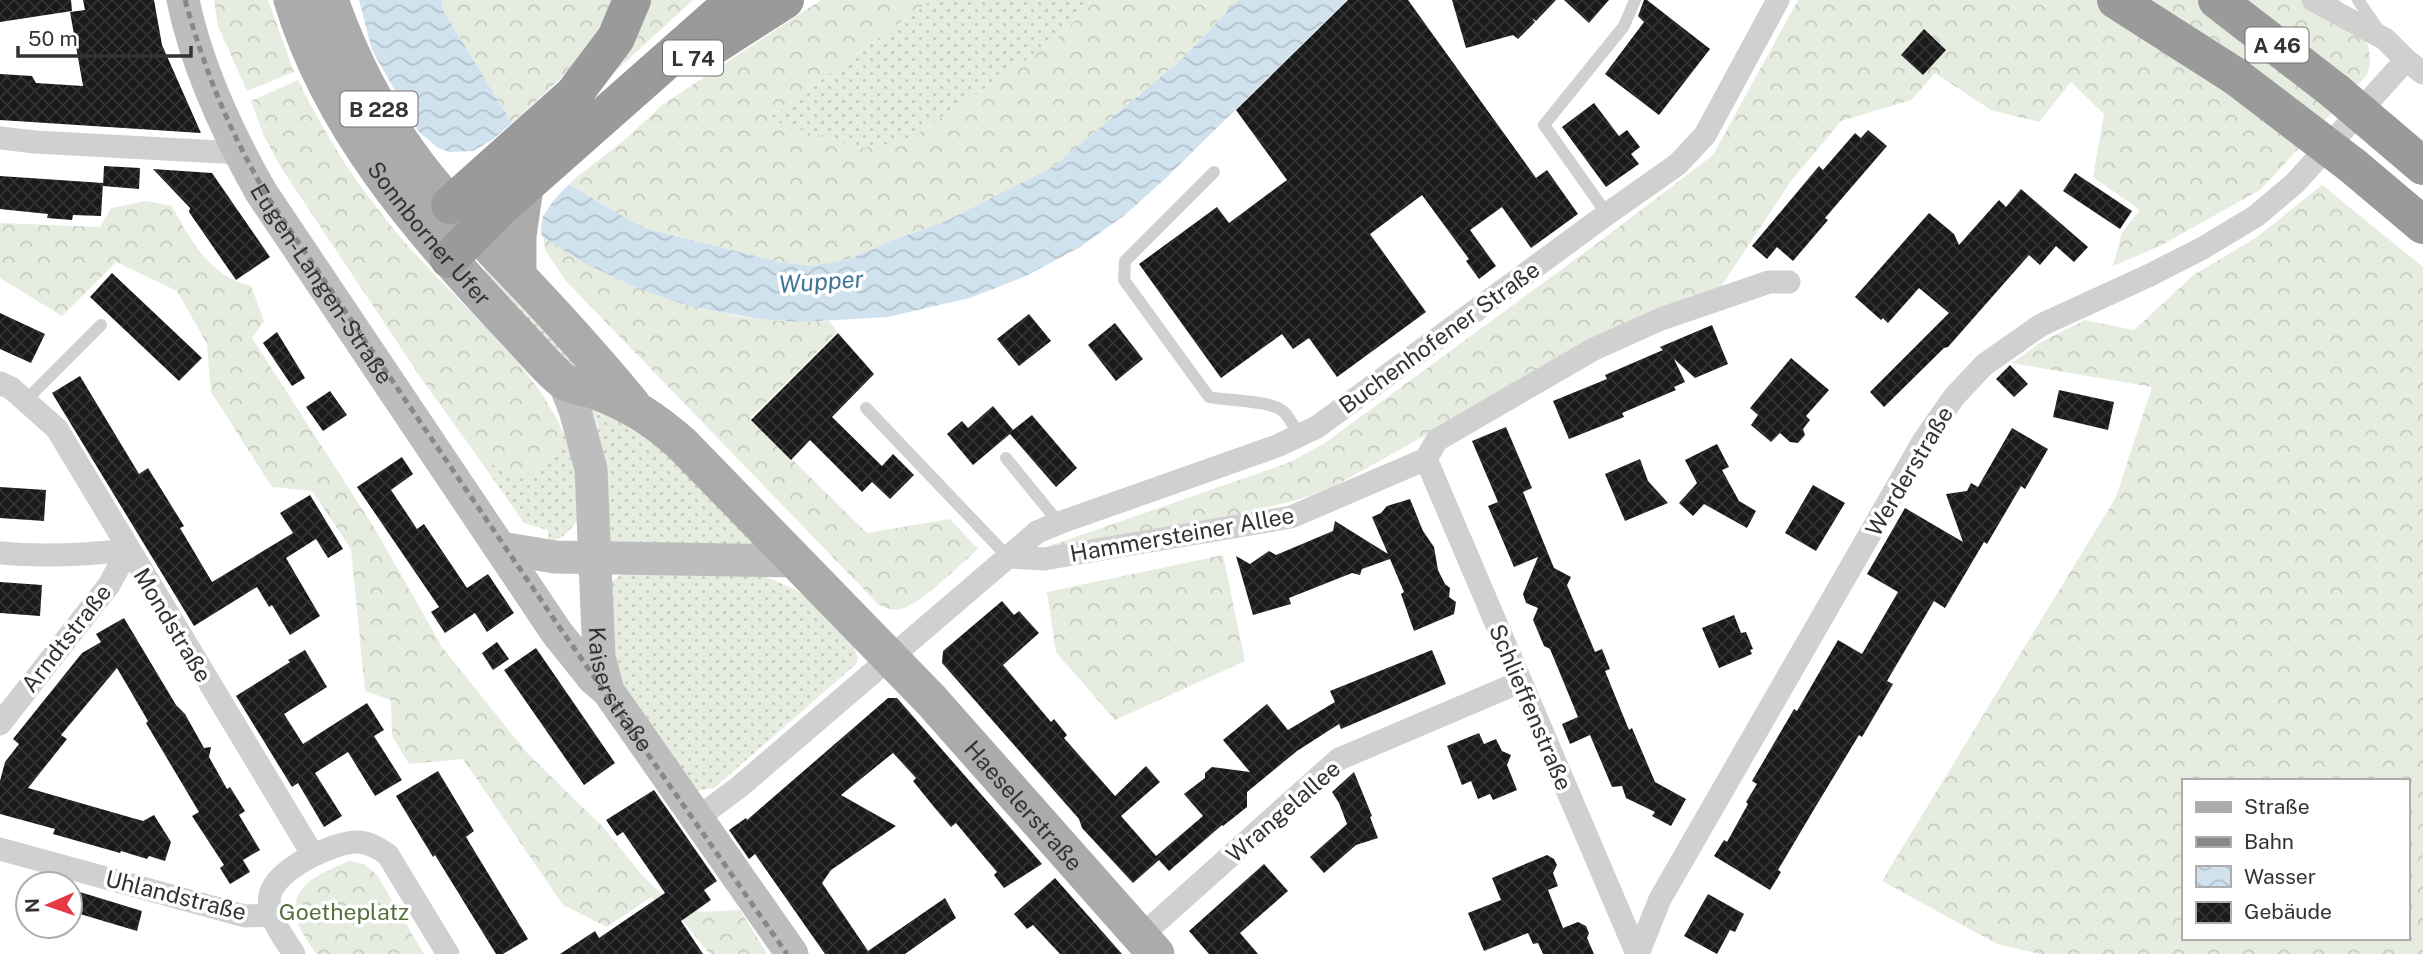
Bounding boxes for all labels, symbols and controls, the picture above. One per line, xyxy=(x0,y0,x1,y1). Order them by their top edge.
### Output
scale bar xyxy=(18,14,191,58)
text: 50 m xyxy=(28,26,78,51)
road number: A 46 xyxy=(2246,28,2308,62)
road number: L 74 xyxy=(663,41,723,76)
road number: B 228 xyxy=(340,92,418,126)
street label: Sonnborner Ufer xyxy=(363,156,497,311)
street label: Eugen-Langen-Straße xyxy=(245,179,399,389)
street label: Buchenhofener Straße xyxy=(1334,255,1544,419)
water label: Wupper xyxy=(778,264,865,298)
street label: Werderstraße xyxy=(1860,401,1958,541)
street label: Hammersteiner Allee xyxy=(1068,501,1296,567)
street label: Mondstraße xyxy=(128,563,218,687)
street label: Arndtstraße xyxy=(16,579,116,697)
street label: Schlieffenstraße xyxy=(1484,620,1578,794)
street label: Kaiserstraße xyxy=(584,626,659,756)
street label: Haeselerstraße xyxy=(959,735,1089,876)
street label: Wrangelallee xyxy=(1221,754,1345,868)
legend xyxy=(2182,779,2409,940)
text: Straße xyxy=(2244,794,2310,819)
text: Bahn xyxy=(2244,829,2294,854)
street label: Uhlandstraße xyxy=(103,864,249,926)
text: Wasser xyxy=(2244,864,2316,889)
north arrow xyxy=(14,870,84,940)
text: N xyxy=(21,898,43,913)
park label: Goetheplatz xyxy=(279,898,409,925)
text: Gebäude xyxy=(2244,899,2332,924)

